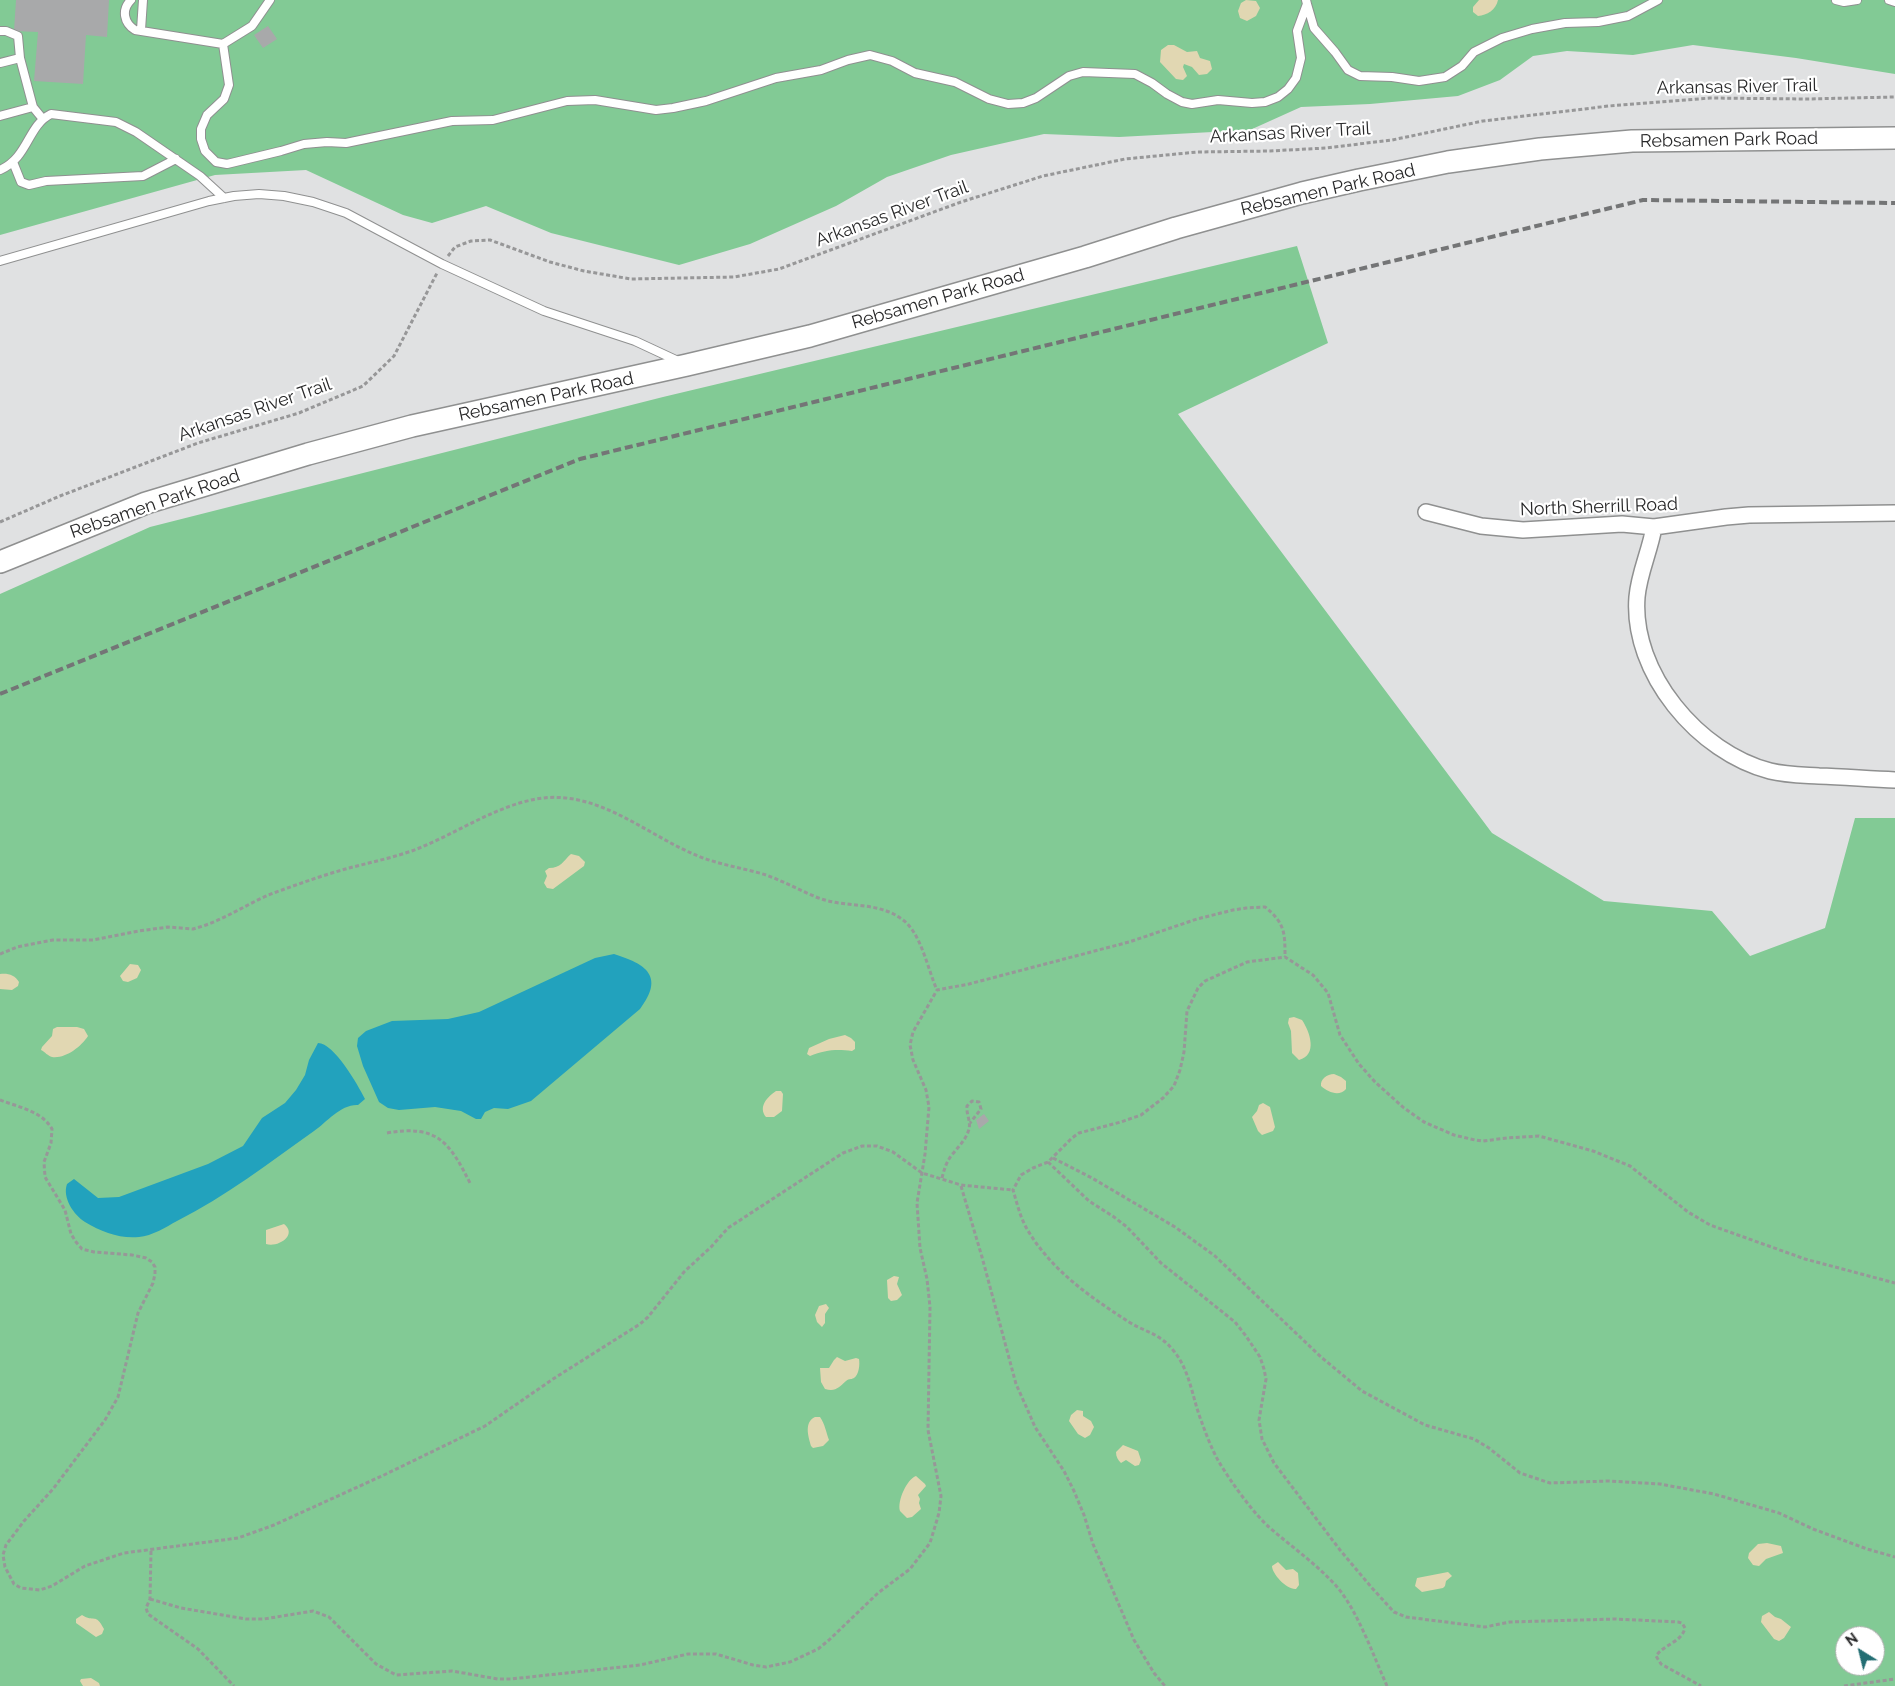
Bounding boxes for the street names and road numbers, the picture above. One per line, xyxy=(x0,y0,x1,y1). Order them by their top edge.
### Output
street label: Arkansas River Trail xyxy=(1656,75,1818,99)
street label: Arkansas River Trail xyxy=(1209,118,1371,148)
street label: Rebsamen Park Road xyxy=(1640,128,1818,152)
street label: Rebsamen Park Road xyxy=(1239,159,1417,221)
street label: Arkansas River Trail xyxy=(813,176,971,252)
street label: Rebsamen Park Road xyxy=(849,264,1027,334)
street label: Rebsamen Park Road xyxy=(457,368,635,426)
street label: Arkansas River Trail xyxy=(176,374,334,446)
street label: Rebsamen Park Road xyxy=(67,465,243,543)
street label: North Sherrill Road xyxy=(1520,493,1678,521)

